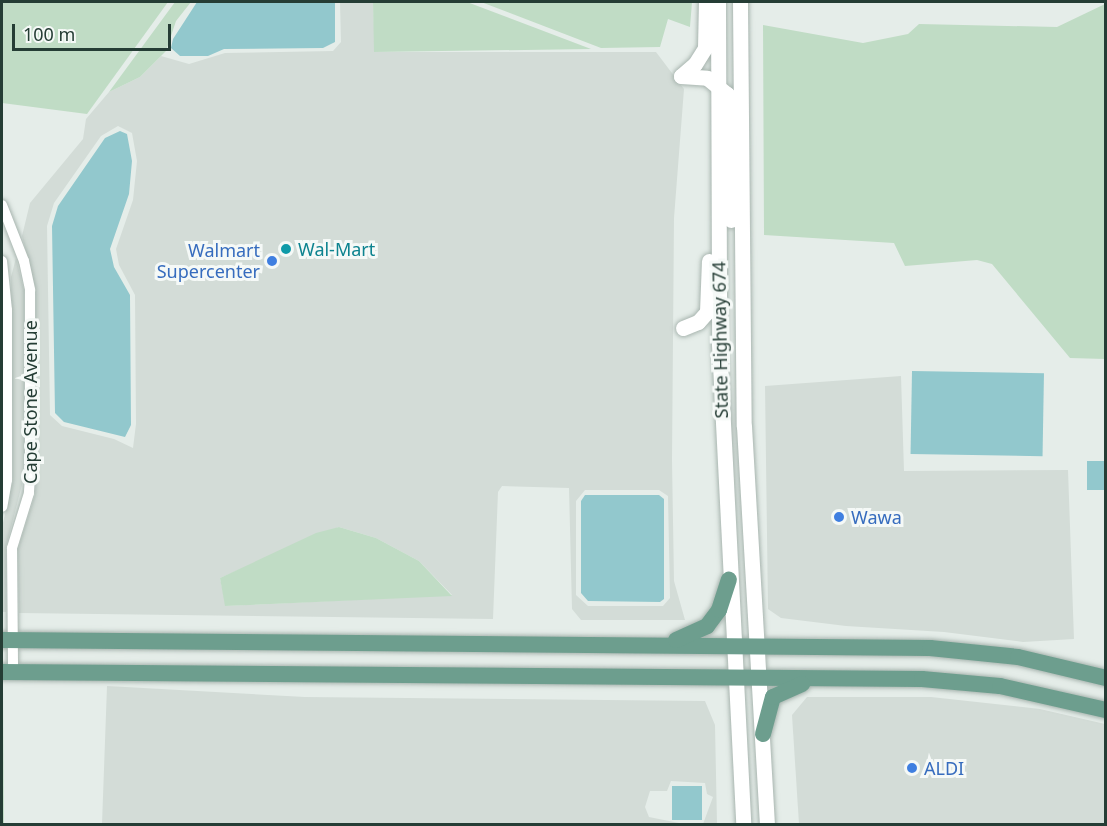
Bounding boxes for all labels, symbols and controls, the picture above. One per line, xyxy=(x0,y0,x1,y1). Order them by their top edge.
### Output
scale bar xyxy=(15,12,174,50)
text: 100 m xyxy=(23,22,75,46)
place label: Wal-Mart xyxy=(298,238,375,260)
place label: Walmart Supercenter xyxy=(157,240,260,282)
marker: Wal-Mart xyxy=(279,242,293,256)
marker: Walmart Supercenter xyxy=(265,254,279,268)
street label: State Highway 674 xyxy=(708,261,732,419)
street label: Cape Stone Avenue xyxy=(19,320,41,484)
place label: Wawa xyxy=(851,506,902,528)
marker: Wawa xyxy=(832,510,846,524)
place label: ALDI xyxy=(924,757,964,779)
marker: ALDI xyxy=(905,761,919,775)

